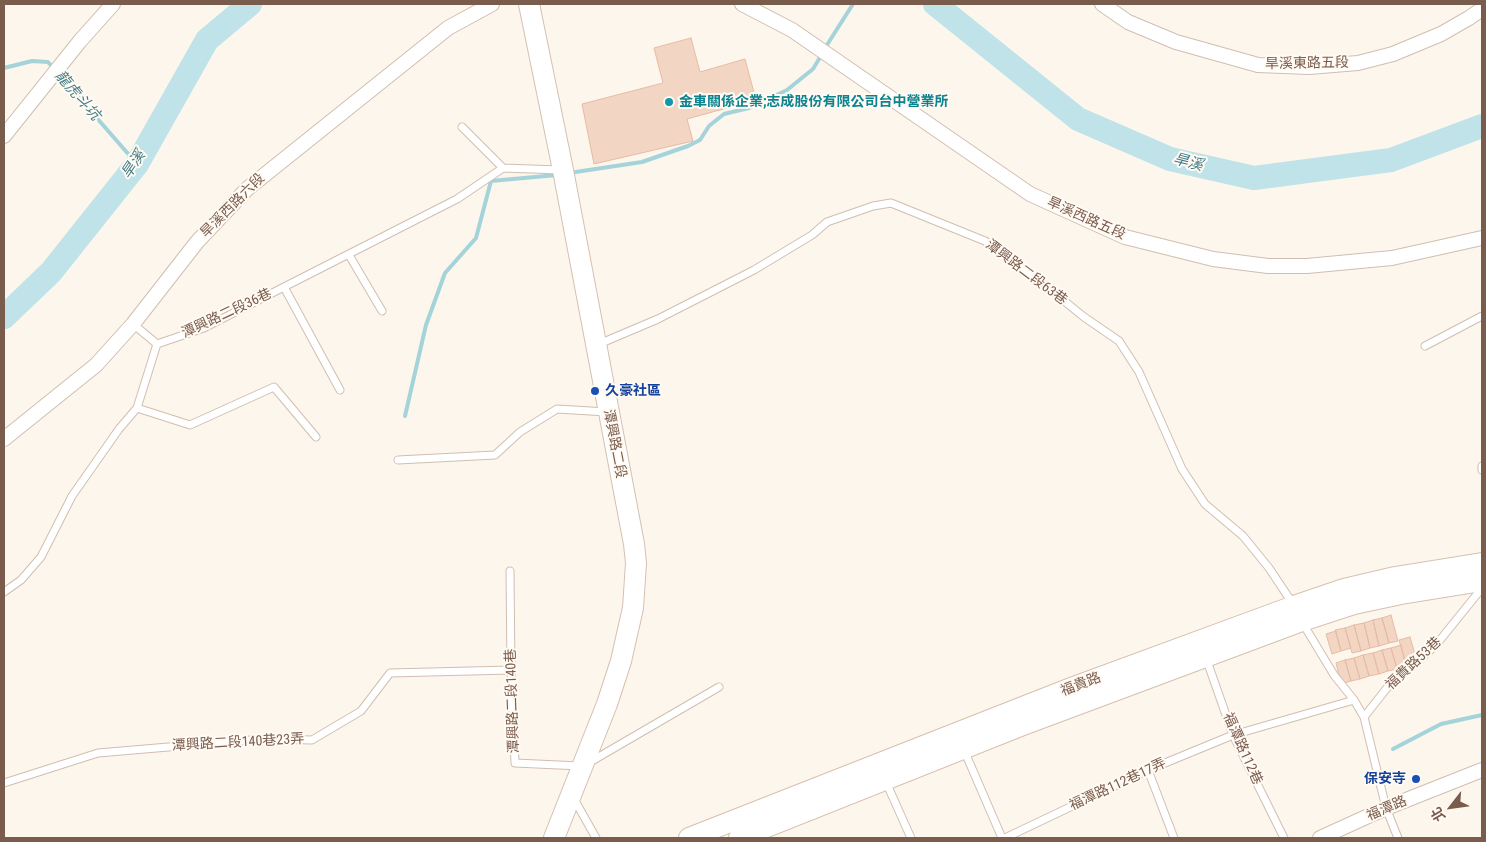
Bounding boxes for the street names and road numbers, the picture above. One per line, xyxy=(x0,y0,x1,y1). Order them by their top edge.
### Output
street label: 旱溪東路五段 xyxy=(1265,55,1349,73)
street label: 旱溪西路六段 xyxy=(197,170,269,242)
street label: 旱溪西路五段 xyxy=(1044,194,1128,244)
street label: 潭興路二段63巷 xyxy=(982,237,1070,309)
street label: 潭興路二段36巷 xyxy=(179,286,275,342)
street label: 潭興路二段 xyxy=(599,408,629,480)
street label: 福貴路53巷 xyxy=(1383,634,1445,694)
street label: 潭興路二段140巷 xyxy=(503,648,523,754)
street label: 福貴路 xyxy=(1058,670,1104,700)
street label: 福潭路112巷 xyxy=(1219,711,1265,787)
street label: 潭興路二段140巷23弄 xyxy=(171,731,305,755)
street label: 福潭路112巷17弄 xyxy=(1067,755,1169,815)
street label: 福潭路 xyxy=(1364,793,1410,825)

